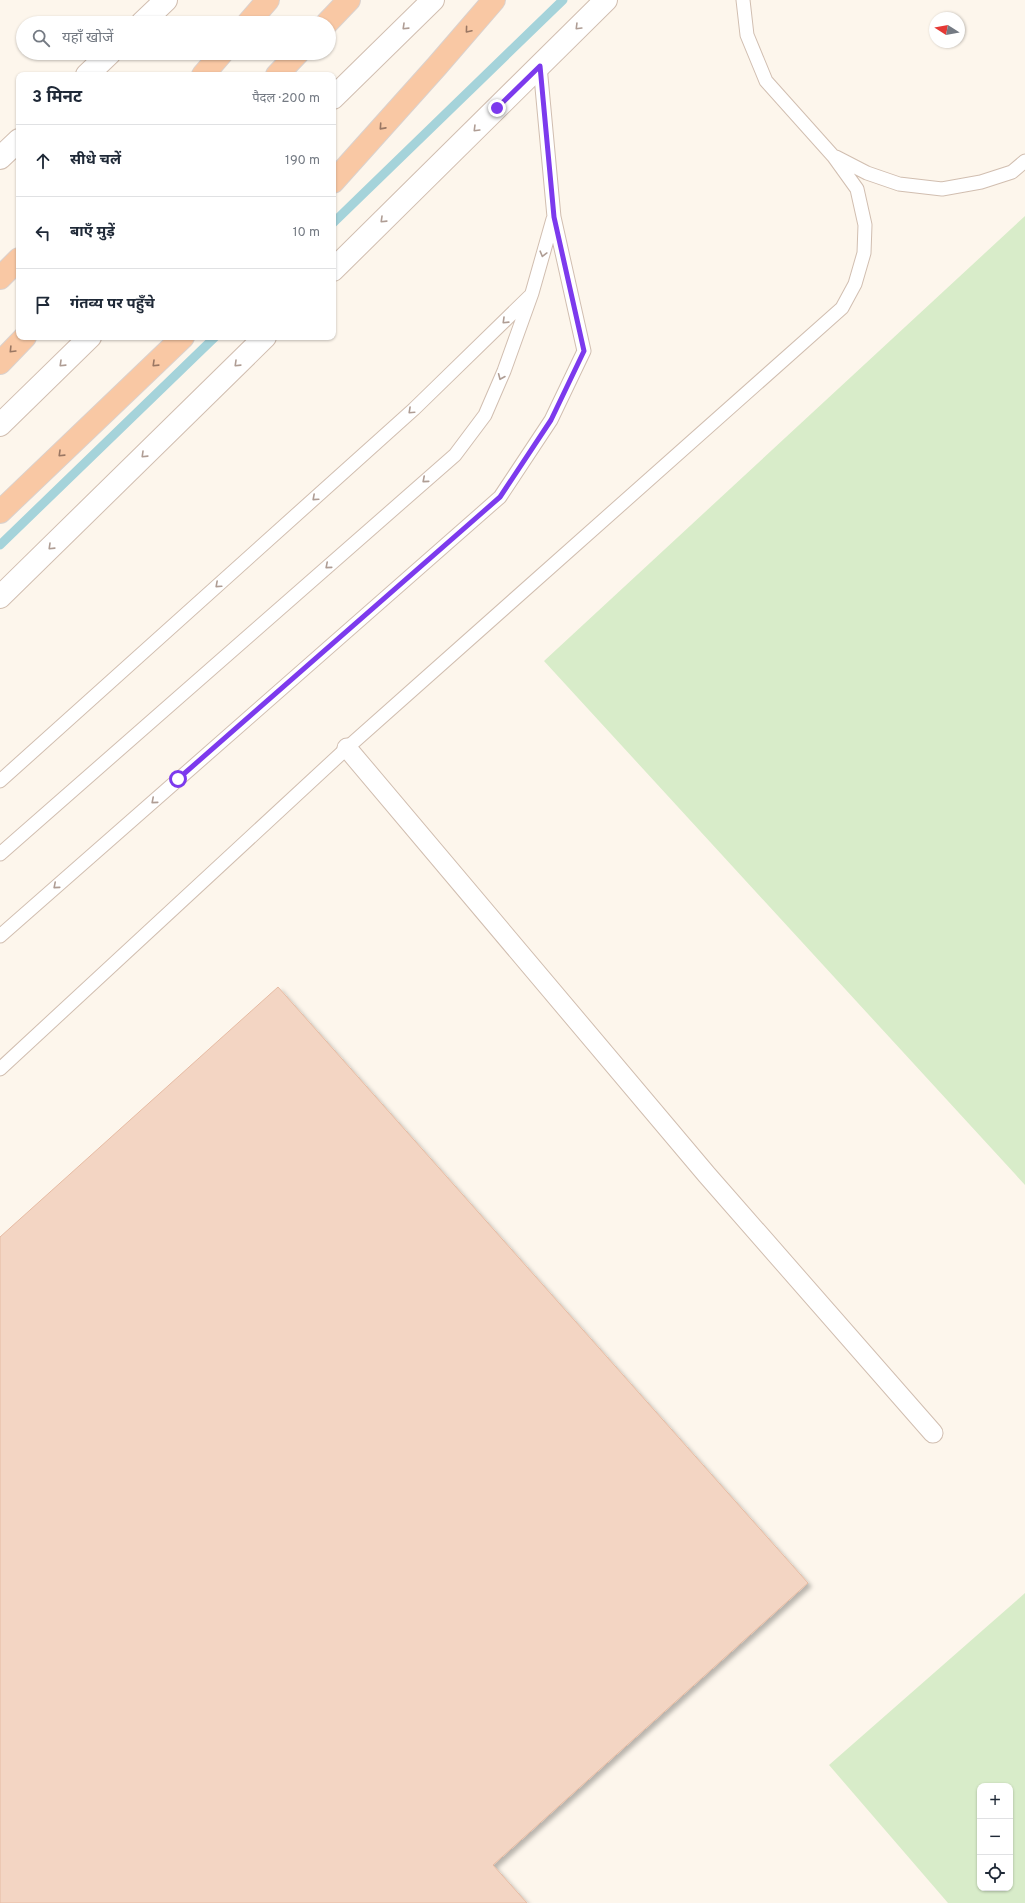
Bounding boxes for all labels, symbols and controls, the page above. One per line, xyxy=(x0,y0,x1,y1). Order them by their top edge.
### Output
north arrow xyxy=(929,12,965,48)
search box xyxy=(16,16,336,60)
one-way arrow xyxy=(402,22,410,30)
one-way arrow xyxy=(575,23,583,30)
one-way arrow xyxy=(466,25,473,32)
icon: search xyxy=(30,27,52,49)
text: यहाँ खोजें xyxy=(62,29,113,48)
text: 3 मिनट xyxy=(32,87,82,109)
text: पैदल · 200 m xyxy=(252,91,320,107)
route end xyxy=(488,99,506,117)
one-way arrow xyxy=(380,122,387,130)
one-way arrow xyxy=(473,124,481,132)
icon: ahead xyxy=(32,150,54,172)
text: सीधे चलें xyxy=(70,151,121,170)
text: 190 m xyxy=(285,153,320,169)
one-way arrow xyxy=(380,215,388,223)
icon: left xyxy=(32,222,54,244)
text: बाएँ मुड़ें xyxy=(70,223,115,242)
text: 10 m xyxy=(293,225,320,241)
one-way arrow xyxy=(539,251,548,258)
icon: arrive xyxy=(32,294,54,316)
text: गंतव्य पर पहुँचे xyxy=(70,295,155,314)
one-way arrow xyxy=(502,316,510,323)
one-way arrow xyxy=(10,345,17,353)
one-way arrow xyxy=(59,359,67,367)
one-way arrow xyxy=(152,359,160,367)
one-way arrow xyxy=(234,359,242,367)
one-way arrow xyxy=(498,374,506,381)
one-way arrow xyxy=(408,406,416,414)
one-way arrow xyxy=(58,449,66,457)
one-way arrow xyxy=(141,451,149,458)
one-way arrow xyxy=(423,476,430,483)
one-way arrow xyxy=(312,493,319,500)
one-way arrow xyxy=(48,542,56,549)
one-way arrow xyxy=(325,562,332,569)
one-way arrow xyxy=(215,580,223,588)
route start xyxy=(169,770,187,788)
one-way arrow xyxy=(151,796,158,803)
one-way arrow xyxy=(53,882,61,889)
map controls xyxy=(977,1783,1013,1891)
button: + xyxy=(977,1783,1013,1819)
button: − xyxy=(977,1819,1013,1855)
button: locate xyxy=(977,1855,1013,1891)

